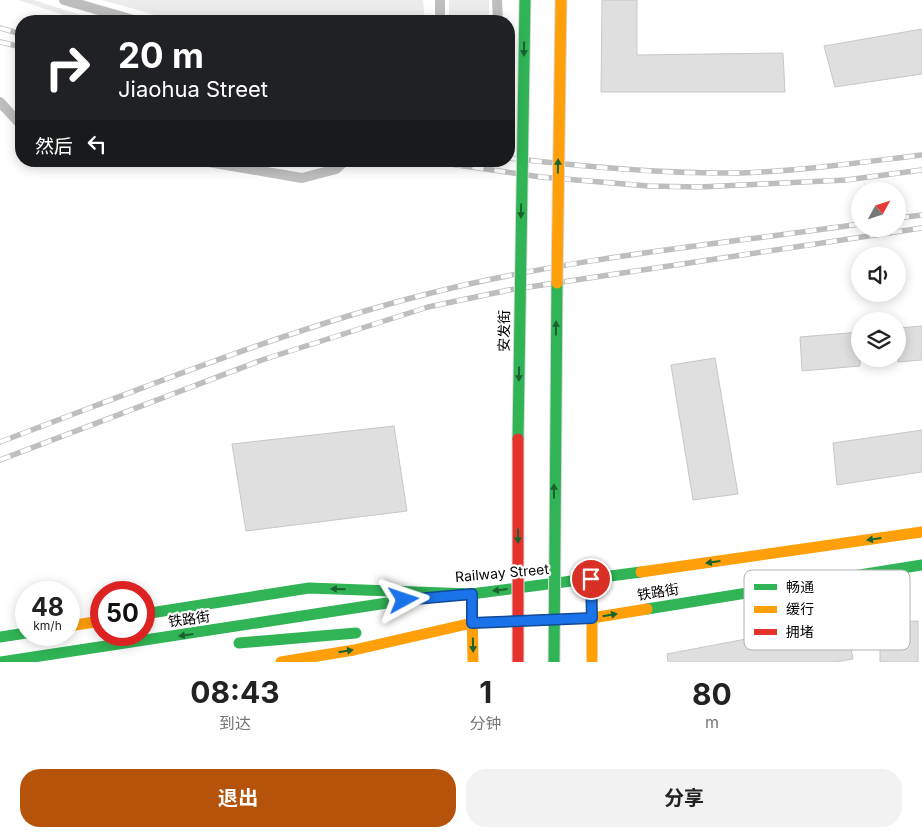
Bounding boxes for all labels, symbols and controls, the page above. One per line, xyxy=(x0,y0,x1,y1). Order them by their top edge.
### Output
text: 20 m xyxy=(118,34,204,76)
icon: right xyxy=(35,35,100,100)
one-way arrow xyxy=(520,41,528,57)
text: Jiaohua Street xyxy=(118,76,268,102)
icon: left xyxy=(83,130,111,158)
text: 然后 xyxy=(35,135,73,158)
one-way arrow xyxy=(554,158,562,174)
north arrow xyxy=(851,182,906,238)
map controls xyxy=(851,182,906,367)
one-way arrow xyxy=(517,203,525,219)
button: sound xyxy=(851,247,906,302)
street label: 安发街 xyxy=(495,310,512,352)
button: layers xyxy=(851,312,906,367)
one-way arrow xyxy=(552,320,560,336)
one-way arrow xyxy=(515,366,523,382)
one-way arrow xyxy=(550,483,558,499)
one-way arrow xyxy=(514,528,522,544)
one-way arrow xyxy=(865,535,881,543)
pin xyxy=(570,558,612,600)
one-way arrow xyxy=(705,558,721,566)
street label: Railway Street xyxy=(454,560,550,585)
icon: arrive xyxy=(577,565,605,593)
legend xyxy=(744,570,910,650)
position arrow xyxy=(377,573,429,625)
text: 畅通 xyxy=(786,578,814,595)
street label: 铁路街 xyxy=(636,580,680,603)
speed limit sign: 50 xyxy=(90,581,155,646)
one-way arrow xyxy=(329,584,345,592)
one-way arrow xyxy=(491,586,507,594)
text: 48 xyxy=(31,592,64,622)
text: 缓行 xyxy=(786,600,814,617)
street label: 铁路街 xyxy=(167,607,211,630)
one-way arrow xyxy=(603,611,619,619)
text: km/h xyxy=(33,618,62,633)
text: 拥堵 xyxy=(786,623,814,640)
one-way arrow xyxy=(177,631,193,639)
one-way arrow xyxy=(469,638,477,654)
one-way arrow xyxy=(339,647,355,655)
text: 08:43 xyxy=(190,674,280,710)
text: 1 xyxy=(479,674,492,710)
text: 80 xyxy=(692,676,732,712)
text: m xyxy=(705,712,719,732)
text: 到达 xyxy=(219,713,251,733)
text: 分钟 xyxy=(470,713,502,733)
button: 退出 xyxy=(20,769,456,827)
button: 分享 xyxy=(466,769,902,827)

